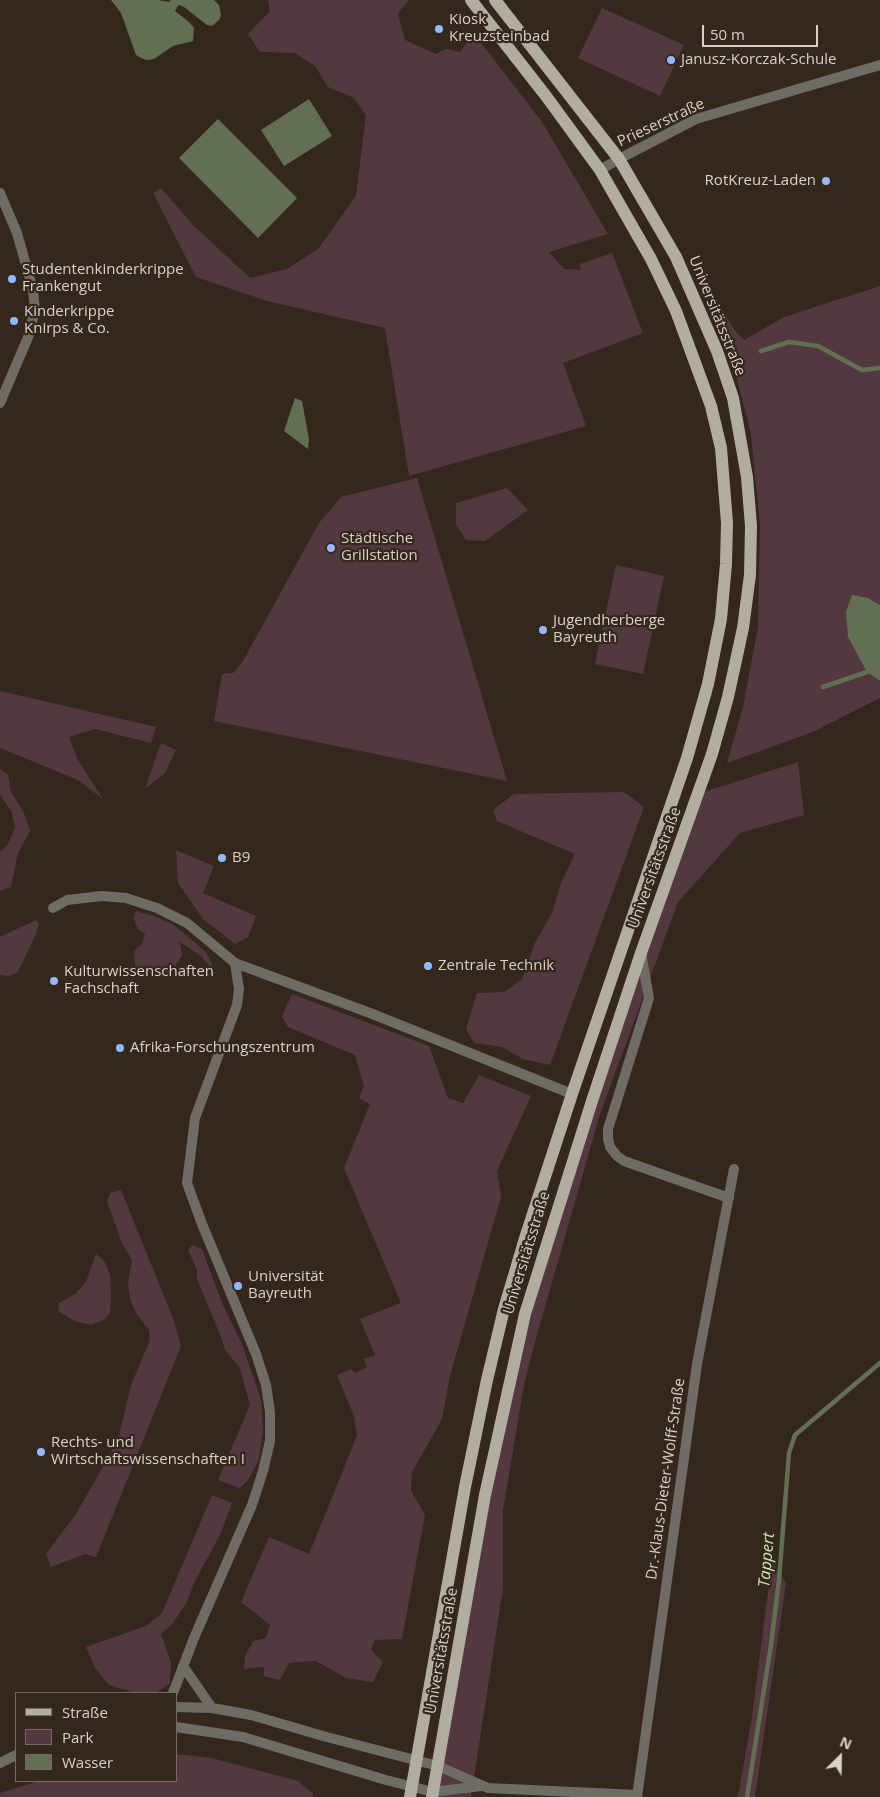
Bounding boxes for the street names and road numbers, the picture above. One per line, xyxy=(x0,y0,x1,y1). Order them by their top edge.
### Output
street label: Prieserstraße xyxy=(615,95,707,151)
street label: Universitätsstraße xyxy=(685,253,749,379)
street label: Universitätsstraße xyxy=(625,805,685,931)
street label: Universitätsstraße xyxy=(500,1189,554,1317)
street label: Dr.-Klaus-Dieter-Wolff-Straße xyxy=(643,1377,689,1581)
street label: Universitätsstraße xyxy=(422,1587,462,1715)

